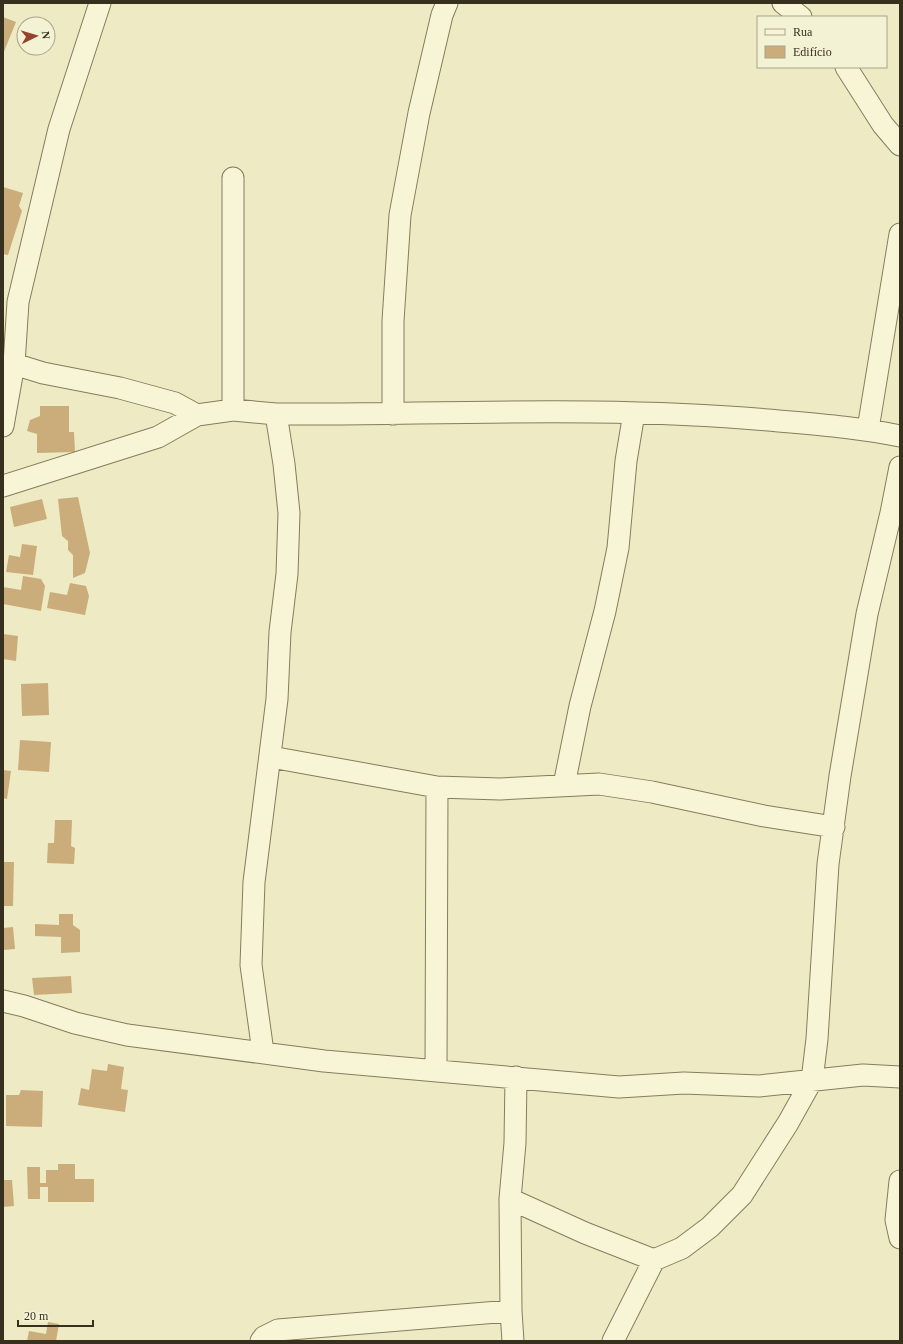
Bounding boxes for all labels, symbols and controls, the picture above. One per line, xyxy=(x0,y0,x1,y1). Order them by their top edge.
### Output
north arrow xyxy=(16,16,56,56)
legend xyxy=(757,16,887,68)
text: Rua xyxy=(793,25,813,39)
text: N xyxy=(40,31,52,40)
text: Edifício xyxy=(793,45,832,59)
scale bar xyxy=(18,1302,93,1328)
text: 20 m xyxy=(24,1309,49,1323)

